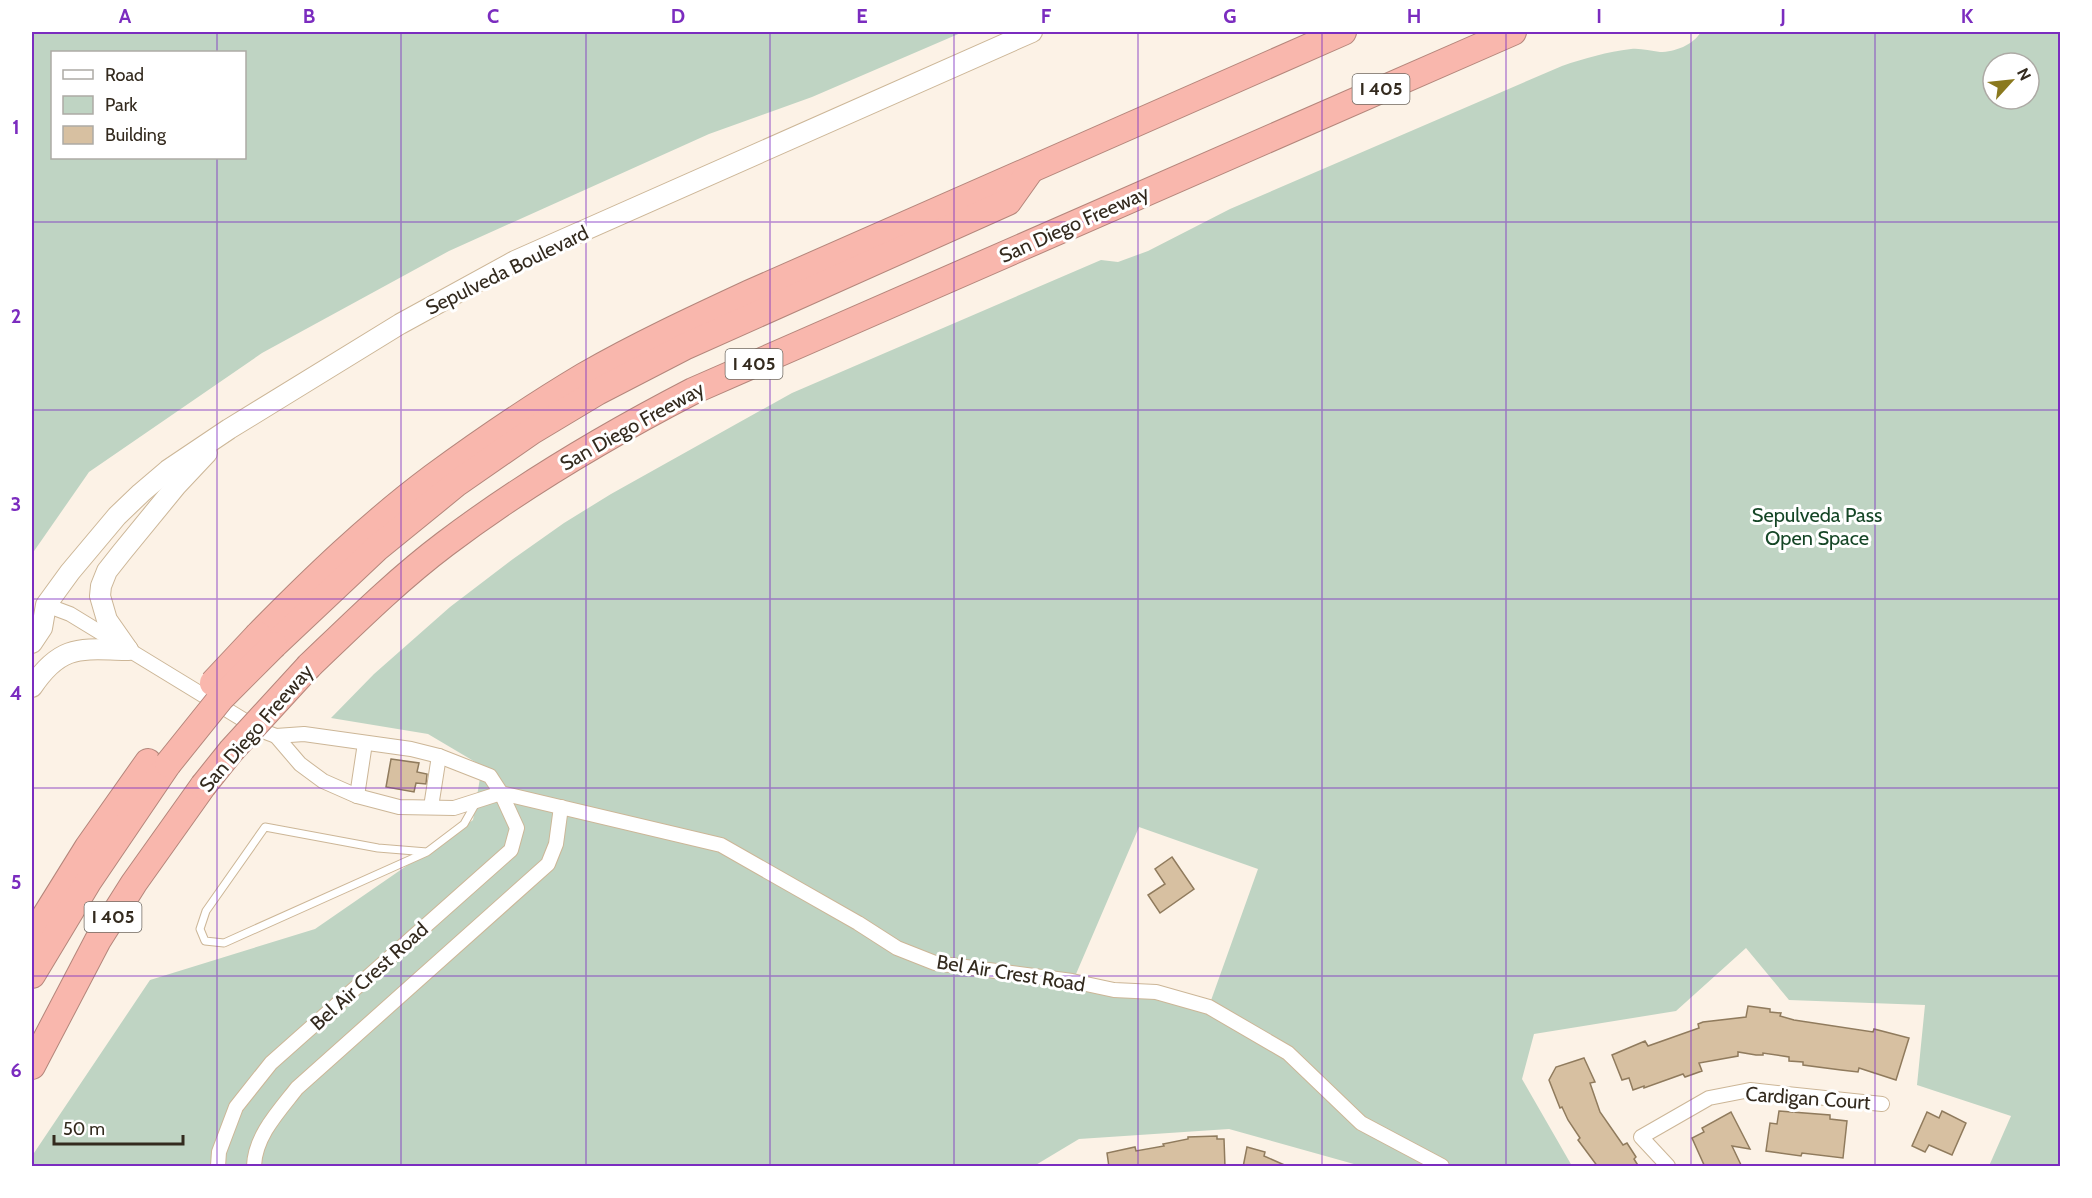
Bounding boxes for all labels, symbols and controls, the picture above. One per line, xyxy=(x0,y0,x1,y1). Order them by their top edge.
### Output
text: A xyxy=(119,4,132,28)
text: B xyxy=(303,4,315,28)
text: C xyxy=(487,4,499,28)
text: D xyxy=(671,4,685,28)
text: E xyxy=(856,4,868,28)
text: F xyxy=(1041,4,1052,28)
text: G xyxy=(1223,4,1237,28)
text: H xyxy=(1407,4,1421,28)
text: I xyxy=(1596,4,1602,28)
text: J xyxy=(1779,4,1786,28)
text: K xyxy=(1961,4,1974,28)
legend xyxy=(51,51,246,159)
north arrow xyxy=(1981,51,2041,111)
text: Road xyxy=(105,64,144,86)
text: N xyxy=(2013,65,2035,84)
road number: I 405 xyxy=(1352,74,1410,104)
text: Park xyxy=(105,94,138,116)
text: 1 xyxy=(12,115,20,139)
text: Building xyxy=(105,124,167,146)
street label: San Diego Freeway xyxy=(996,180,1152,268)
street label: Sepulveda Boulevard xyxy=(422,220,592,320)
text: 2 xyxy=(11,304,21,328)
road number: I 405 xyxy=(726,349,783,379)
street label: San Diego Freeway xyxy=(556,376,708,476)
text: 3 xyxy=(11,492,21,516)
park label: Sepulveda Pass Open Space xyxy=(1752,503,1882,550)
street label: San Diego Freeway xyxy=(194,659,318,797)
text: 4 xyxy=(10,681,22,705)
text: 5 xyxy=(11,870,21,894)
road number: I 405 xyxy=(84,902,142,932)
street label: Bel Air Crest Road xyxy=(305,917,433,1035)
street label: Bel Air Crest Road xyxy=(935,949,1087,997)
text: 6 xyxy=(10,1058,22,1082)
street label: Cardigan Court xyxy=(1745,1082,1872,1114)
scale bar xyxy=(54,1108,183,1146)
text: 50 m xyxy=(63,1118,105,1140)

